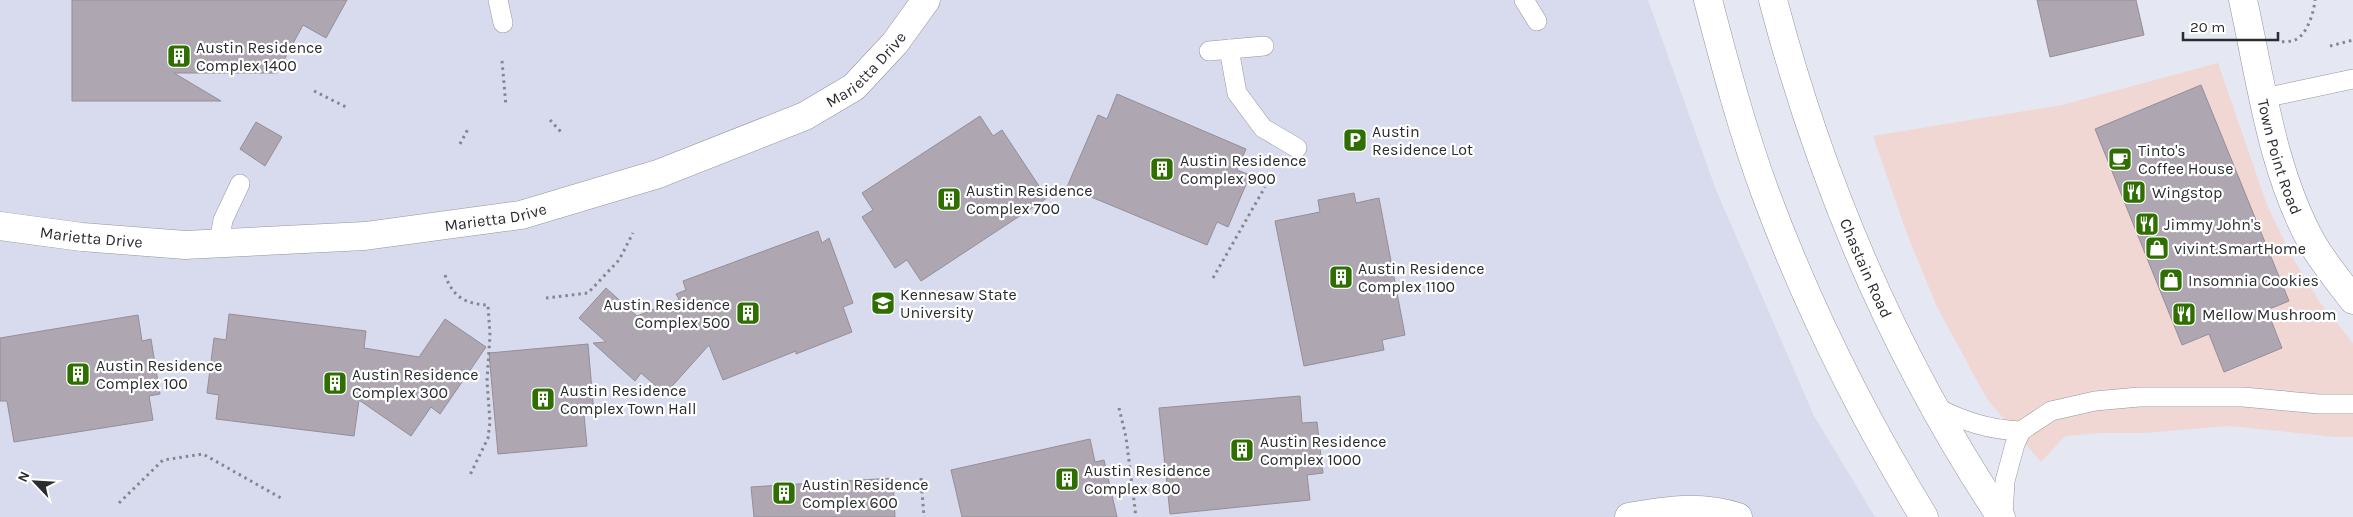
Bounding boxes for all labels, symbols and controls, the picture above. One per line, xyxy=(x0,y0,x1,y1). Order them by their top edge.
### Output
scale bar xyxy=(2183,10,2278,42)
text: 20 m xyxy=(2190,18,2225,36)
street label: Marietta Drive xyxy=(822,28,910,111)
place label: Austin Residence Complex 1400 xyxy=(196,38,323,75)
building icon: Austin Residence Complex 1400 xyxy=(166,43,192,69)
street label: Town Point Road xyxy=(2254,97,2306,217)
place label: Austin Residence Lot xyxy=(1372,122,1473,159)
parking icon: Austin Residence Lot xyxy=(1342,127,1368,153)
place label: Tinto's Coffee House xyxy=(2138,141,2234,178)
cafe icon: Tinto's Coffee House xyxy=(2107,146,2133,172)
place label: Austin Residence Complex 900 xyxy=(1180,151,1307,188)
building icon: Austin Residence Complex 900 xyxy=(1149,156,1175,182)
restaurant icon: Wingstop xyxy=(2121,179,2147,205)
place label: Austin Residence Complex 700 xyxy=(966,181,1093,218)
place label: Wingstop xyxy=(2152,183,2222,202)
building icon: Austin Residence Complex 700 xyxy=(936,186,962,212)
street label: Marietta Drive xyxy=(443,198,549,235)
restaurant icon: Jimmy John's xyxy=(2134,211,2160,237)
street label: Chastain Road xyxy=(1836,215,1896,321)
place label: Jimmy John's xyxy=(2164,215,2262,234)
street label: Marietta Drive xyxy=(39,222,143,251)
shop icon: vivint.SmartHome xyxy=(2144,235,2170,261)
place label: vivint.SmartHome xyxy=(2174,239,2306,258)
place label: Austin Residence Complex 1100 xyxy=(1358,259,1485,296)
building icon: Austin Residence Complex 1100 xyxy=(1328,264,1354,290)
shop icon: Insomnia Cookies xyxy=(2158,267,2184,293)
place label: Insomnia Cookies xyxy=(2188,271,2319,290)
place label: Kennesaw State University xyxy=(900,285,1017,322)
school or university icon: Kennesaw State University xyxy=(870,290,896,316)
place label: Austin Residence Complex 500 xyxy=(603,295,730,332)
building icon: Austin Residence Complex 500 xyxy=(735,300,761,326)
restaurant icon: Mellow Mushroom xyxy=(2171,301,2197,327)
place label: Mellow Mushroom xyxy=(2202,305,2336,324)
place label: Austin Residence Complex 100 xyxy=(96,356,223,393)
building icon: Austin Residence Complex 100 xyxy=(65,361,91,387)
place label: Austin Residence Complex 300 xyxy=(352,365,479,402)
building icon: Austin Residence Complex 300 xyxy=(322,370,348,396)
place label: Austin Residence Complex Town Hall xyxy=(560,381,697,418)
building icon: Austin Residence Complex Town Hall xyxy=(530,386,556,412)
place label: Austin Residence Complex 1000 xyxy=(1260,432,1387,469)
building icon: Austin Residence Complex 1000 xyxy=(1229,437,1255,463)
north arrow xyxy=(10,457,60,507)
place label: Austin Residence Complex 800 xyxy=(1084,461,1211,498)
building icon: Austin Residence Complex 800 xyxy=(1054,466,1080,492)
text: N xyxy=(14,469,33,485)
place label: Austin Residence Complex 600 xyxy=(802,475,929,512)
building icon: Austin Residence Complex 600 xyxy=(771,480,797,506)

